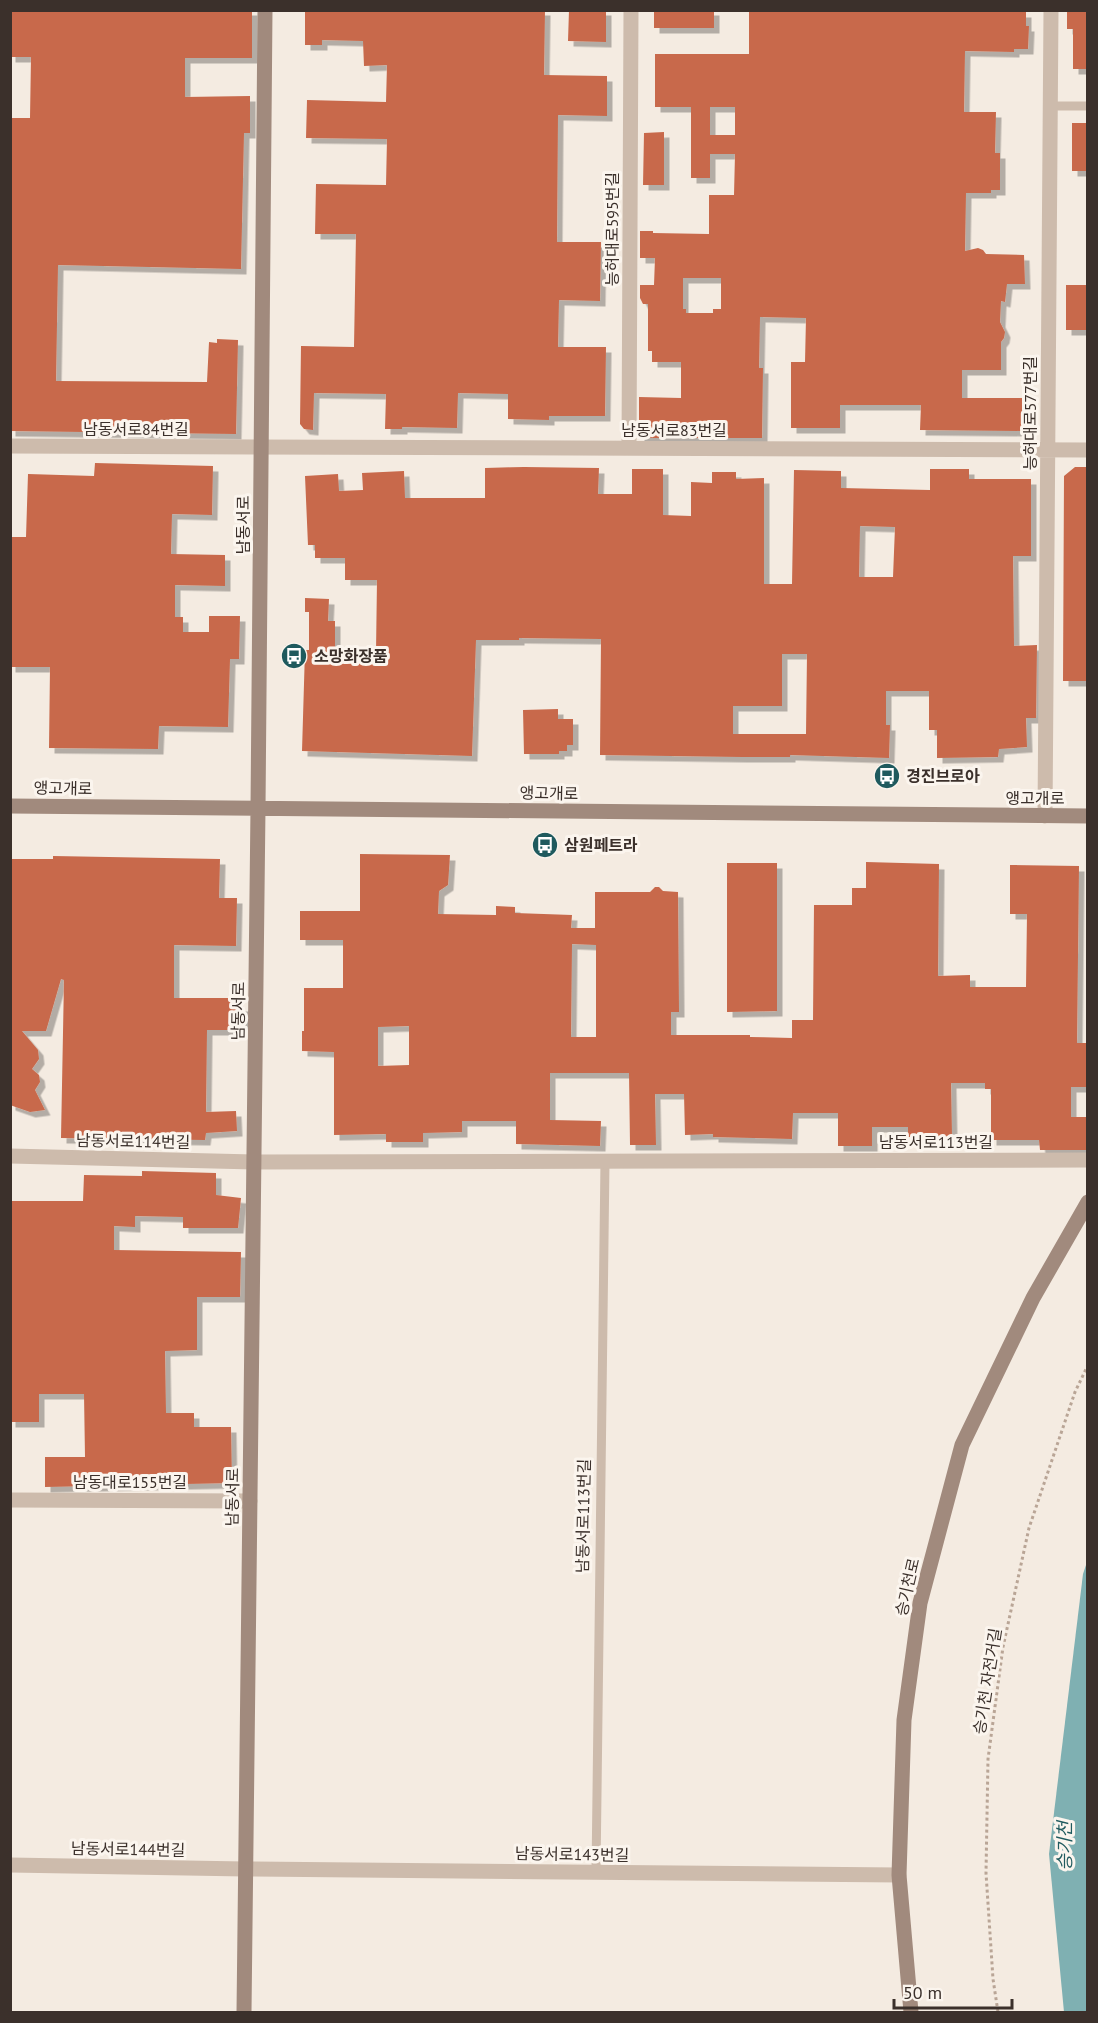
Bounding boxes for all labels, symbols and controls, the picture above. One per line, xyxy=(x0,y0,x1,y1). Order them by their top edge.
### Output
street label: 능허대로595번길 xyxy=(602,172,622,286)
street label: 능허대로577번길 xyxy=(1020,356,1040,470)
street label: 남동서로84번길 xyxy=(83,419,189,439)
street label: 남동서로83번길 xyxy=(621,420,727,440)
street label: 남동서로 xyxy=(233,495,253,554)
bus stop icon: 소망화장품 xyxy=(279,641,309,671)
place label: 소망화장품 xyxy=(314,646,388,666)
bus stop icon: 경진브로아 xyxy=(872,761,902,791)
place label: 경진브로아 xyxy=(906,766,980,786)
street label: 앵고개로 xyxy=(33,777,93,799)
street label: 앵고개로 xyxy=(519,782,579,804)
street label: 앵고개로 xyxy=(1006,788,1065,808)
bus stop icon: 삼원페트라 xyxy=(530,830,560,860)
place label: 삼원페트라 xyxy=(564,835,638,855)
street label: 남동서로 xyxy=(227,981,249,1041)
street label: 남동서로114번길 xyxy=(76,1130,190,1152)
street label: 남동서로113번길 xyxy=(879,1132,993,1152)
street label: 남동서로113번길 xyxy=(572,1459,594,1573)
street label: 남동서로 xyxy=(221,1467,243,1527)
street label: 남동대로155번길 xyxy=(73,1472,187,1492)
street label: 승기천로 xyxy=(891,1556,923,1618)
street label: 승기천 자전거길 xyxy=(969,1626,1005,1736)
water label: 승기천 xyxy=(1053,1819,1076,1871)
street label: 남동서로144번길 xyxy=(71,1838,185,1860)
street label: 남동서로143번길 xyxy=(515,1843,629,1865)
scale bar xyxy=(894,1972,1012,2010)
text: 50 m xyxy=(903,1981,942,2004)

